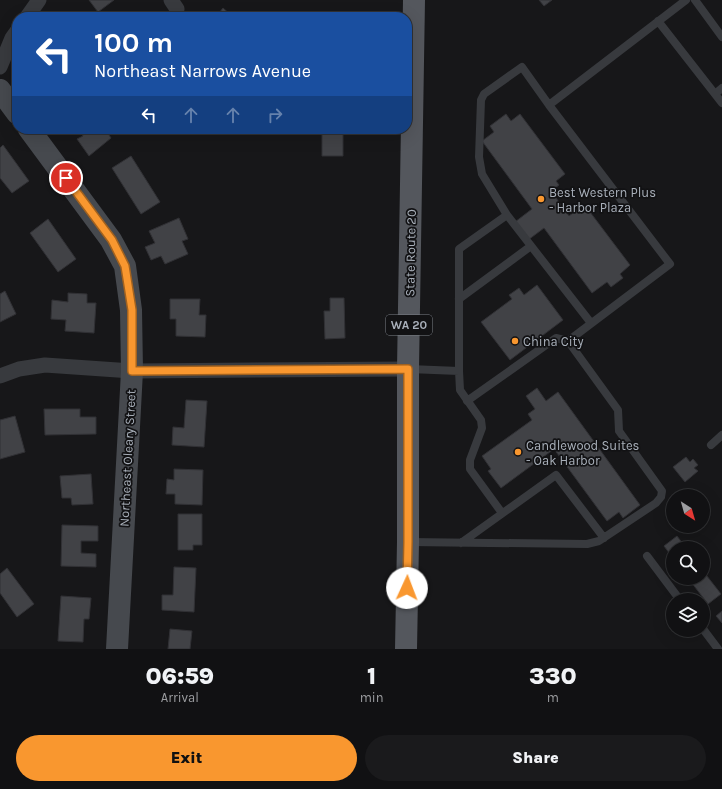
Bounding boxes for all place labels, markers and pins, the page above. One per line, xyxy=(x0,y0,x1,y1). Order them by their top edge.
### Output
pin xyxy=(49,161,83,195)
place label: Best Western Plus - Harbor Plaza xyxy=(549,185,656,215)
marker: Best Western Plus - Harbor Plaza xyxy=(536,194,546,204)
place label: China City xyxy=(523,334,584,349)
marker: China City xyxy=(510,336,520,346)
place label: Candlewood Suites - Oak Harbor xyxy=(526,438,640,468)
marker: Candlewood Suites - Oak Harbor xyxy=(513,447,523,457)

